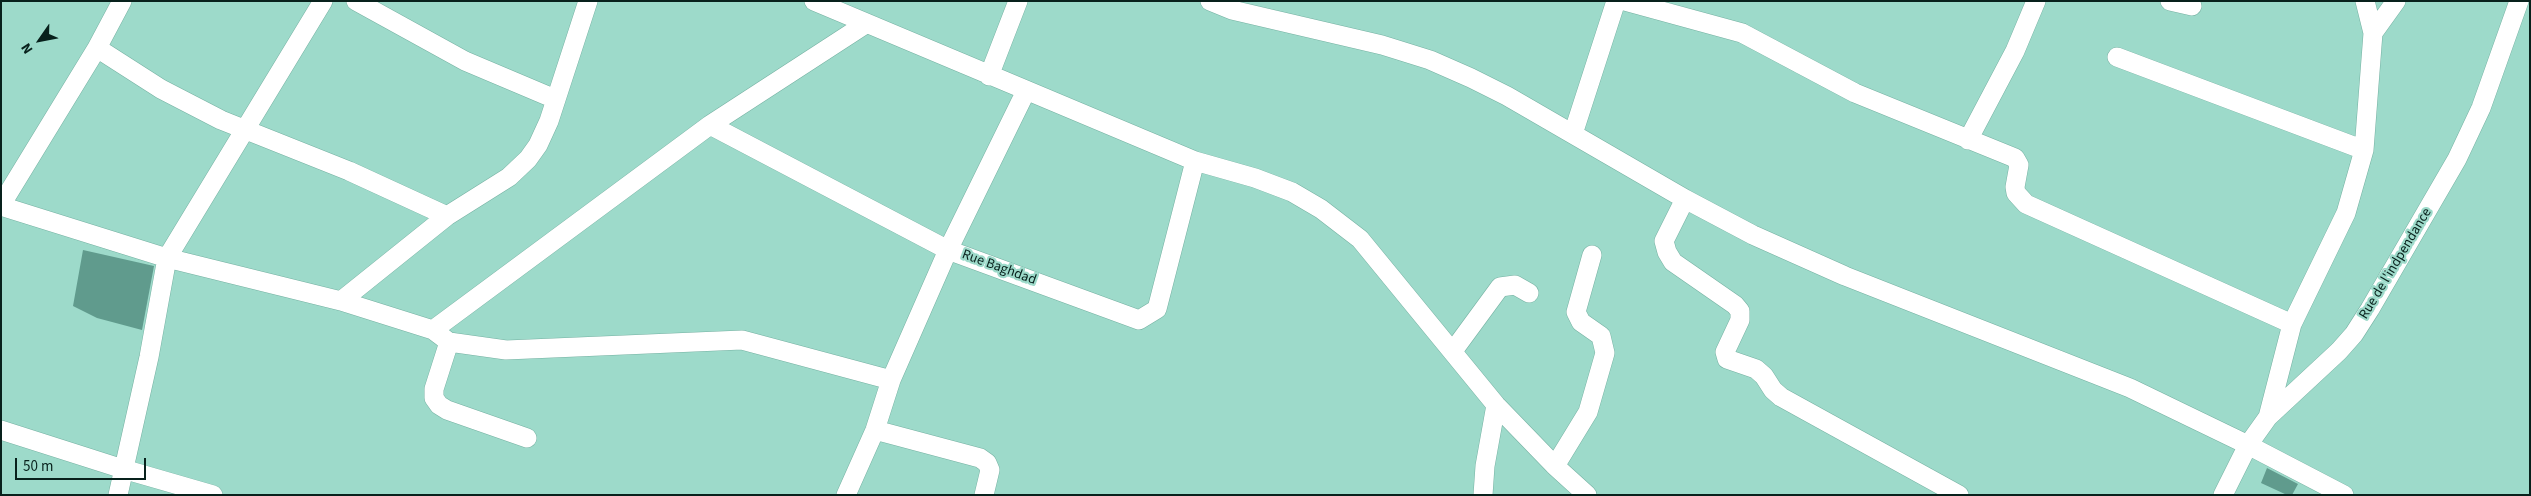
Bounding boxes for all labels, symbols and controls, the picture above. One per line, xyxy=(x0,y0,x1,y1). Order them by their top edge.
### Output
north arrow xyxy=(15,15,65,65)
text: N xyxy=(16,39,38,58)
street label: Rue de l'indpendance xyxy=(2356,205,2436,323)
street label: Rue Baghdad xyxy=(960,247,1038,289)
scale bar xyxy=(18,448,149,480)
text: 50 m xyxy=(23,456,53,477)

